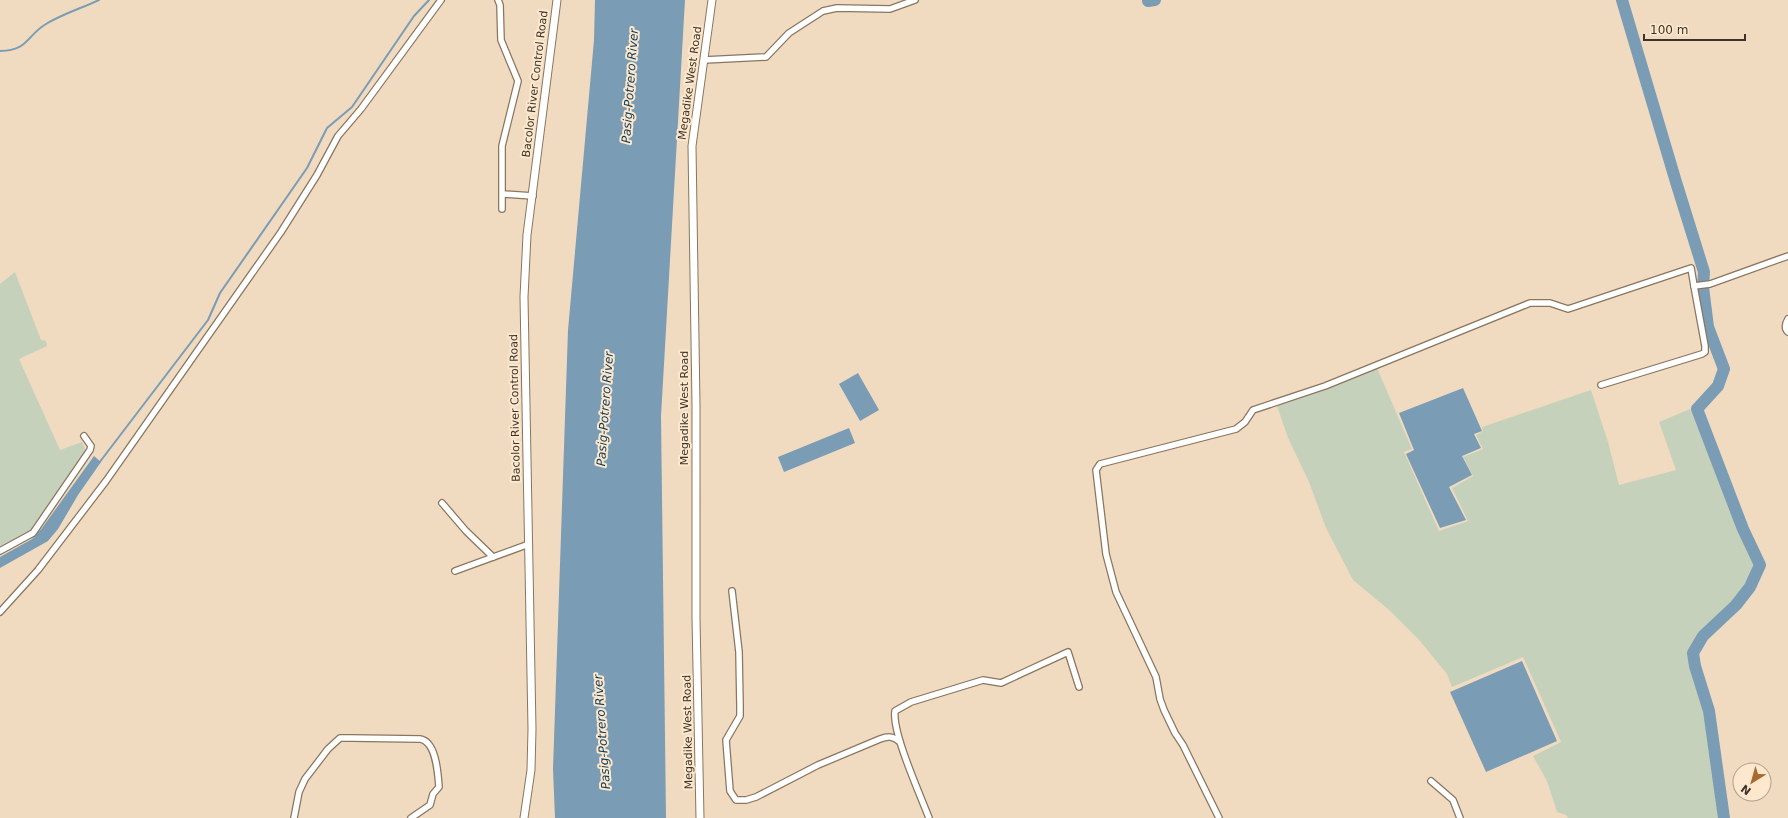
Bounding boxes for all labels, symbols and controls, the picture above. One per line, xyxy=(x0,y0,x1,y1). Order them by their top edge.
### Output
street label: Bacolor River Control Road xyxy=(520,10,550,158)
scale bar xyxy=(1644,16,1745,42)
text: 100 m xyxy=(1650,23,1688,37)
street label: Megadike West Road xyxy=(676,25,704,141)
water label: Pasig-Potrero River xyxy=(619,27,641,144)
street label: Bacolor River Control Road xyxy=(507,334,523,482)
water label: Pasig-Potrero River xyxy=(594,350,616,467)
street label: Megadike West Road xyxy=(678,351,691,465)
water label: Pasig-Potrero River xyxy=(591,673,613,790)
street label: Megadike West Road xyxy=(681,675,695,789)
north arrow xyxy=(1732,762,1772,802)
text: N xyxy=(1739,782,1754,798)

